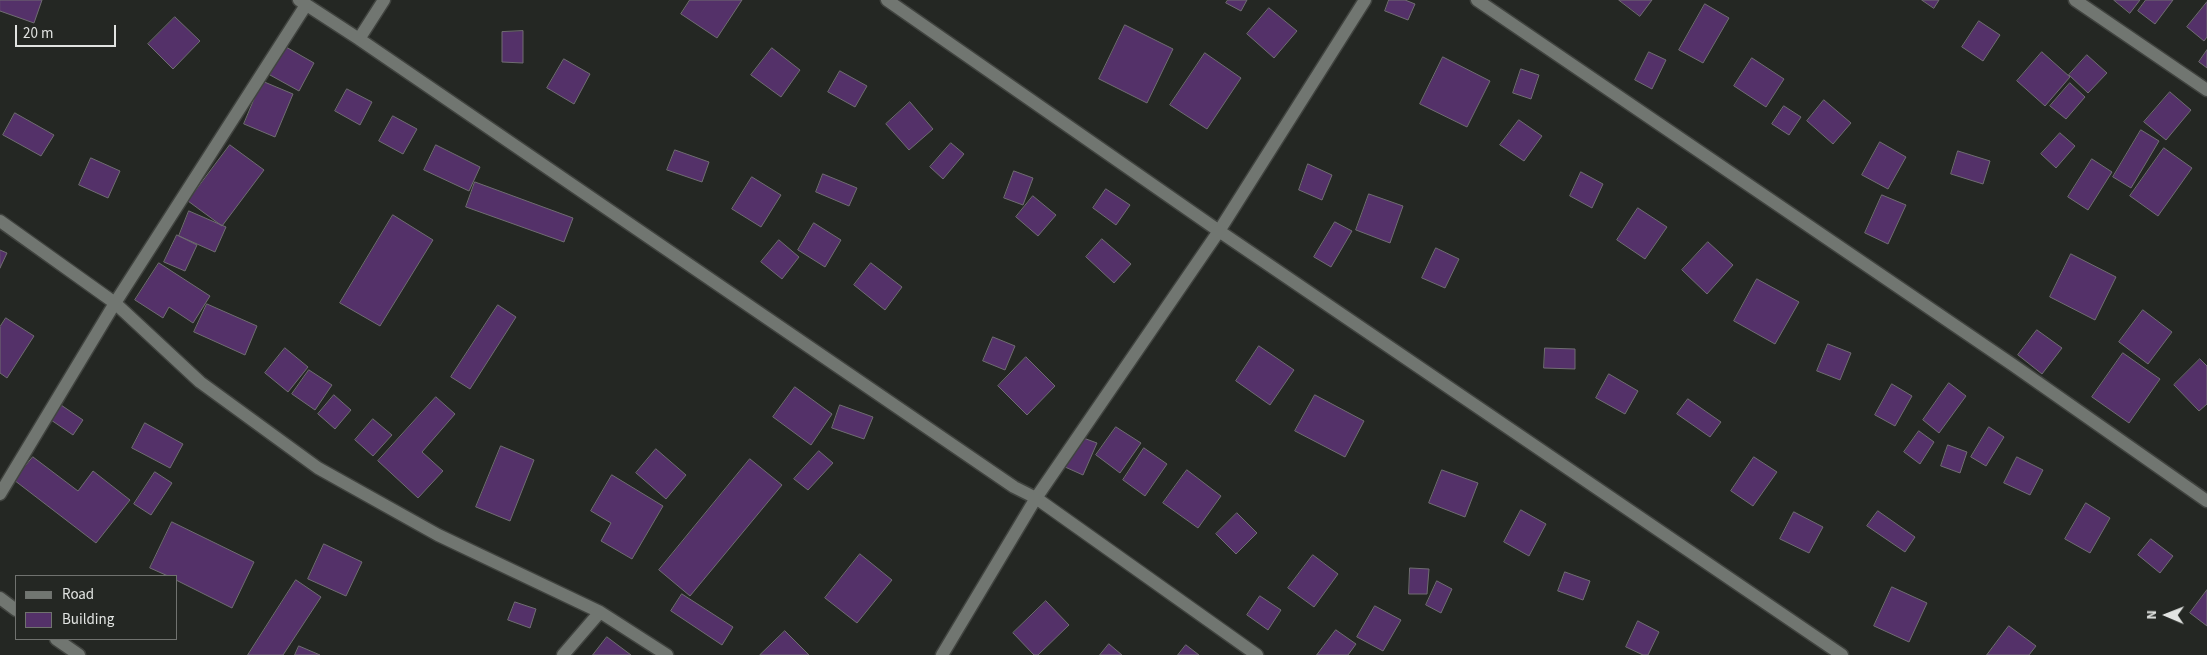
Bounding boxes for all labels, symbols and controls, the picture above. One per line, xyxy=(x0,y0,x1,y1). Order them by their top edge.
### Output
scale bar xyxy=(18,15,119,47)
text: 20 m xyxy=(23,23,53,44)
legend xyxy=(15,575,178,640)
text: Road xyxy=(62,584,94,605)
north arrow xyxy=(2142,590,2192,640)
text: Building xyxy=(62,609,114,630)
text: N xyxy=(2142,610,2162,620)

